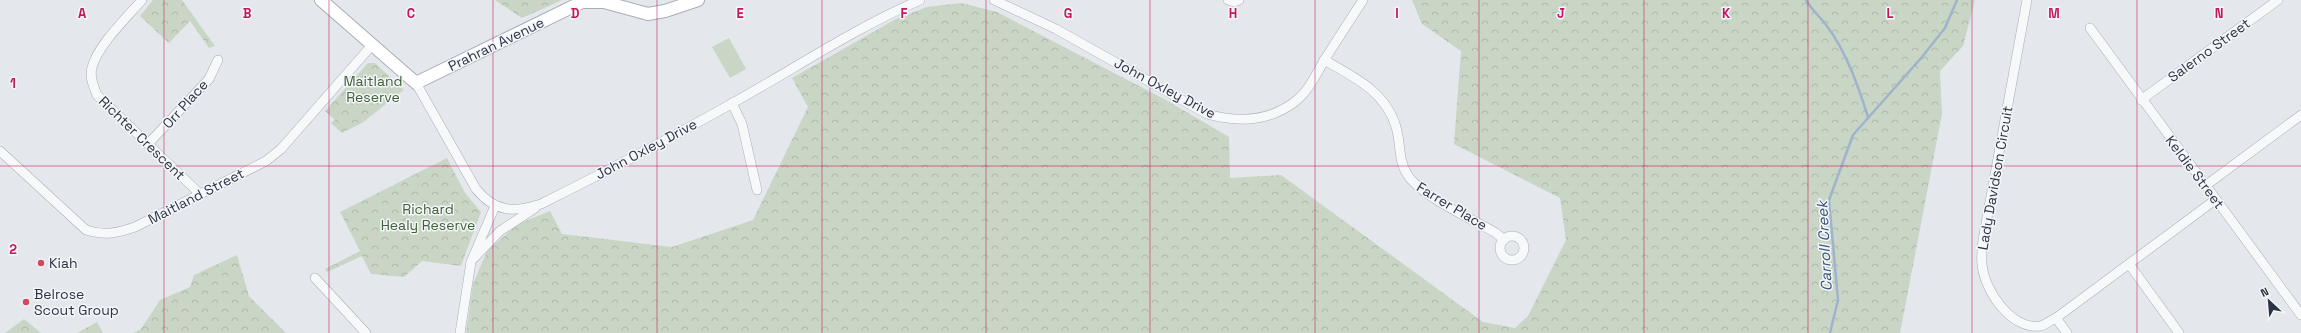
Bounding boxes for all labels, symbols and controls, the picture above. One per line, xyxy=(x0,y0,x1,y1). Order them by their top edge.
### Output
text: A xyxy=(78,5,87,22)
text: B xyxy=(243,5,252,22)
text: C xyxy=(407,5,415,22)
text: D xyxy=(571,5,580,22)
text: E xyxy=(736,5,744,22)
text: F xyxy=(901,5,908,22)
text: G xyxy=(1064,5,1072,22)
text: H xyxy=(1229,5,1237,22)
text: I xyxy=(1395,5,1399,22)
text: J xyxy=(1557,5,1565,22)
text: K xyxy=(1722,5,1731,22)
text: L xyxy=(1886,5,1894,22)
text: M xyxy=(2048,5,2060,22)
text: N xyxy=(2215,5,2223,22)
street label: Prahran Avenue xyxy=(445,13,547,75)
street label: Salerno Street xyxy=(2164,14,2254,86)
street label: John Oxley Drive xyxy=(1111,54,1219,122)
park label: Maitland Reserve xyxy=(343,72,403,106)
text: 1 xyxy=(10,75,16,92)
street label: Orr Place xyxy=(158,76,212,132)
street label: Richter Crescent xyxy=(95,92,189,184)
street label: Lady Davidson Circuit xyxy=(1973,104,2017,252)
street label: John Oxley Drive xyxy=(592,115,700,183)
street label: Keldie Street xyxy=(2162,132,2228,212)
street label: Maitland Street xyxy=(145,164,247,228)
street label: Farrer Place xyxy=(1413,178,1491,234)
water label: Carroll Creek xyxy=(1812,198,1836,292)
park label: Richard Healy Reserve xyxy=(381,200,475,234)
text: 2 xyxy=(9,241,17,258)
place label: Kiah xyxy=(49,254,78,272)
marker: Kiah xyxy=(36,258,46,268)
north arrow xyxy=(2249,281,2289,321)
text: N xyxy=(2258,284,2271,300)
place label: Belrose Scout Group xyxy=(34,285,119,319)
marker: Belrose Scout Group xyxy=(21,297,31,307)

